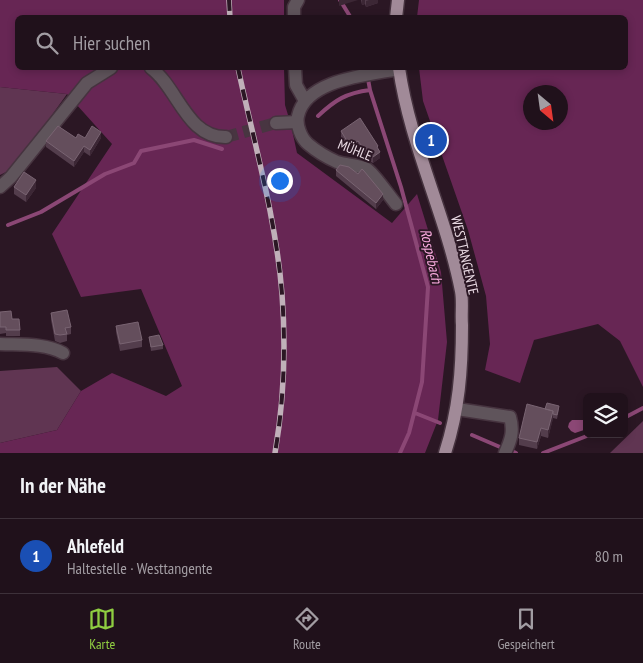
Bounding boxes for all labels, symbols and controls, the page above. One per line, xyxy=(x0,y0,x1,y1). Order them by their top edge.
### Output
search box xyxy=(15,15,628,70)
icon: search xyxy=(33,29,61,57)
text: Hier suchen xyxy=(73,31,150,55)
north arrow xyxy=(523,85,568,130)
pin: 1 xyxy=(415,121,447,159)
street label: MÜHLE xyxy=(335,135,375,165)
your location xyxy=(267,168,293,194)
street label: WESTTANGENTE xyxy=(447,214,483,296)
water label: Rospebach xyxy=(416,227,447,286)
map controls xyxy=(583,393,628,438)
button: layers xyxy=(583,393,628,438)
text: In der Nähe xyxy=(20,472,106,499)
text: Ahlefeld xyxy=(67,534,124,558)
text: 1 xyxy=(32,546,40,566)
text: 80 m xyxy=(595,546,623,566)
text: Haltestelle · Westtangente xyxy=(67,558,213,578)
tab: Karte xyxy=(88,605,116,653)
tab: Route xyxy=(293,605,321,653)
tab: Gespeichert xyxy=(497,605,555,653)

